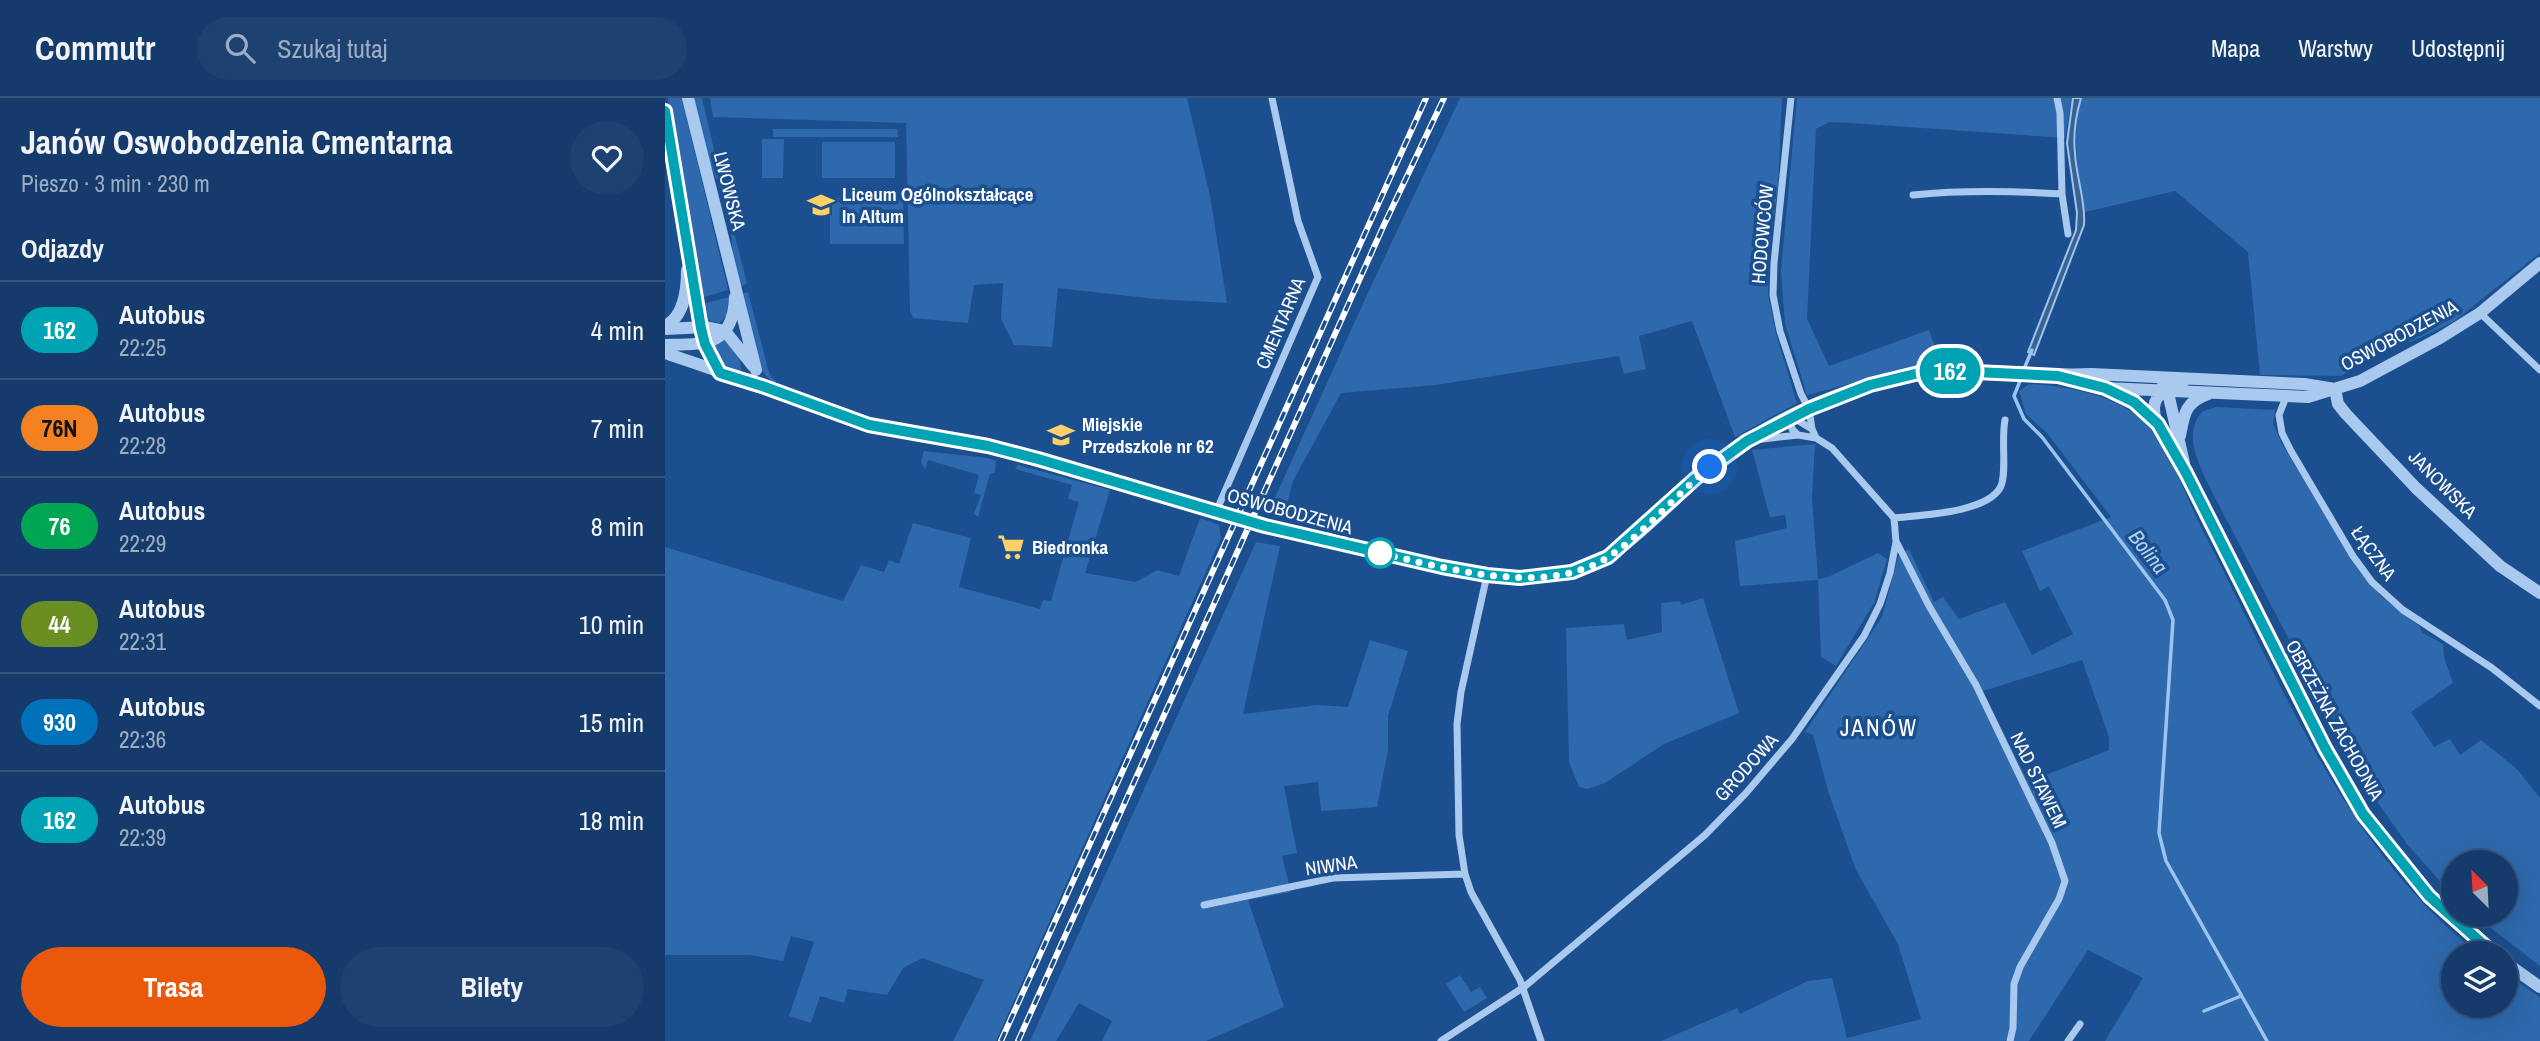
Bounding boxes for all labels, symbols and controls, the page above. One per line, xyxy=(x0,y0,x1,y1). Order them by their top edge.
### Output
search box xyxy=(197,17,687,80)
text: Commutr xyxy=(35,26,155,70)
icon: search xyxy=(221,29,259,67)
text: Szukaj tutaj xyxy=(277,31,387,66)
text: Mapa xyxy=(2211,32,2260,64)
text: Warstwy xyxy=(2298,32,2373,64)
text: Udostępnij xyxy=(2411,32,2505,64)
text: Janów Oswobodzenia Cmentarna xyxy=(21,120,453,164)
button: heart xyxy=(570,121,644,195)
street label: LWOWSKA xyxy=(708,149,752,234)
text: Pieszo · 3 min · 230 m xyxy=(21,168,210,199)
place label: Liceum Ogólnokształcące In Altum xyxy=(842,181,1034,229)
street label: HODOWCÓW xyxy=(1745,183,1779,285)
school or university icon: Liceum Ogólnokształcące In Altum xyxy=(806,190,836,220)
text: Odjazdy xyxy=(21,231,104,266)
street label: CMENTARNA xyxy=(1249,272,1311,373)
street label: OSWOBODZENIA xyxy=(2336,293,2463,377)
text: Autobus xyxy=(119,297,205,332)
text: 4 min xyxy=(591,313,644,348)
text: 162 xyxy=(43,314,76,346)
text: 22:25 xyxy=(119,332,166,363)
line badge: 162 xyxy=(1910,348,1990,394)
text: 162 xyxy=(1934,355,1966,387)
text: Autobus xyxy=(119,395,205,430)
text: 7 min xyxy=(591,411,644,446)
place label: Miejskie Przedszkole nr 62 xyxy=(1082,411,1214,459)
text: 76N xyxy=(41,412,78,444)
school or university icon: Miejskie Przedszkole nr 62 xyxy=(1046,420,1076,450)
text: 22:28 xyxy=(119,430,166,461)
street label: JANOWSKA xyxy=(2403,444,2484,525)
your location xyxy=(1692,449,1727,484)
street label: OSWOBODZENIA xyxy=(1224,482,1356,540)
text: Autobus xyxy=(119,493,205,528)
text: 8 min xyxy=(591,509,644,544)
text: 76 xyxy=(49,510,70,542)
street label: ŁĄCZNA xyxy=(2345,520,2403,586)
water label: Bolina xyxy=(2122,524,2175,580)
text: 22:29 xyxy=(119,528,166,559)
supermarket icon: Biedronka xyxy=(996,532,1026,562)
place label: Biedronka xyxy=(1032,534,1109,560)
unlabelled marker xyxy=(1365,538,1395,568)
text: Autobus xyxy=(119,591,205,626)
text: 10 min xyxy=(579,607,644,642)
text: 44 xyxy=(49,608,70,640)
text: 22:31 xyxy=(119,626,166,657)
street label: OBRZEŻNA ZACHODNIA xyxy=(2280,635,2390,806)
text: Autobus xyxy=(119,689,205,724)
text: 15 min xyxy=(579,705,644,740)
text: 930 xyxy=(43,706,76,738)
district label: JANÓW xyxy=(1840,712,1918,743)
text: 22:36 xyxy=(119,724,166,755)
street label: GRODOWA xyxy=(1708,727,1784,807)
street label: NAD STAWEM xyxy=(2005,728,2073,832)
text: Autobus xyxy=(119,787,205,822)
text: 18 min xyxy=(579,803,644,838)
text: 162 xyxy=(43,804,76,836)
text: 22:39 xyxy=(119,822,166,853)
street label: NIWNA xyxy=(1303,848,1359,881)
north arrow xyxy=(2441,850,2518,928)
map controls xyxy=(2441,850,2518,1018)
button: layers xyxy=(2441,941,2518,1018)
button: Trasa xyxy=(21,947,326,1027)
button: Bilety xyxy=(340,947,644,1027)

